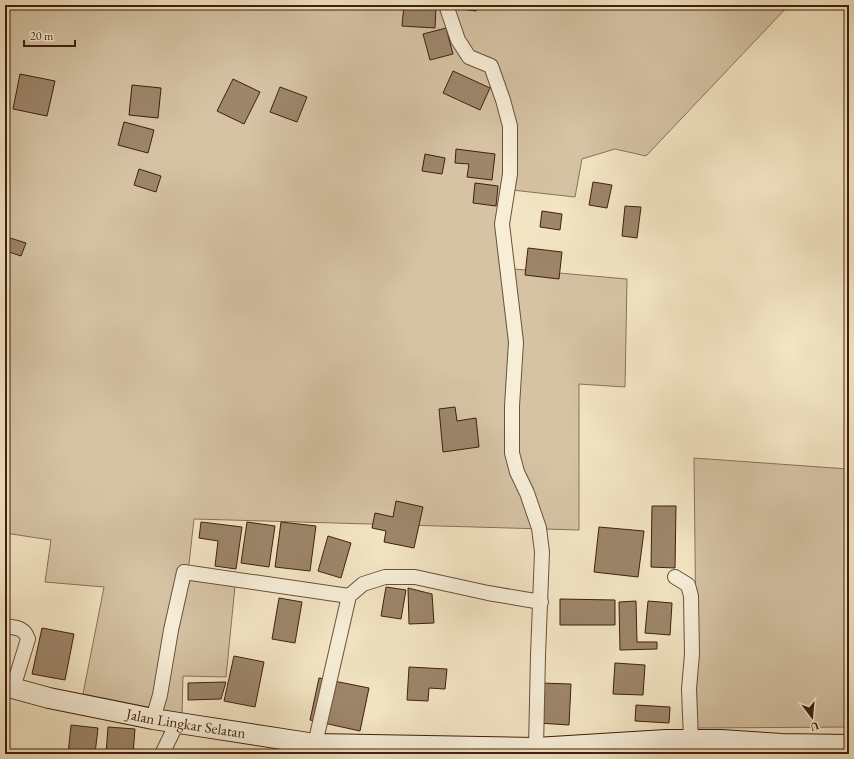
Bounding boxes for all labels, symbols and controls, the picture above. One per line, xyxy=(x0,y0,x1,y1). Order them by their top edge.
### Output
scale bar xyxy=(24,22,75,48)
text: 20 m xyxy=(30,28,54,44)
north arrow xyxy=(792,697,832,737)
street label: Jalan Lingkar Selatan xyxy=(123,703,247,742)
text: U xyxy=(808,719,821,735)

